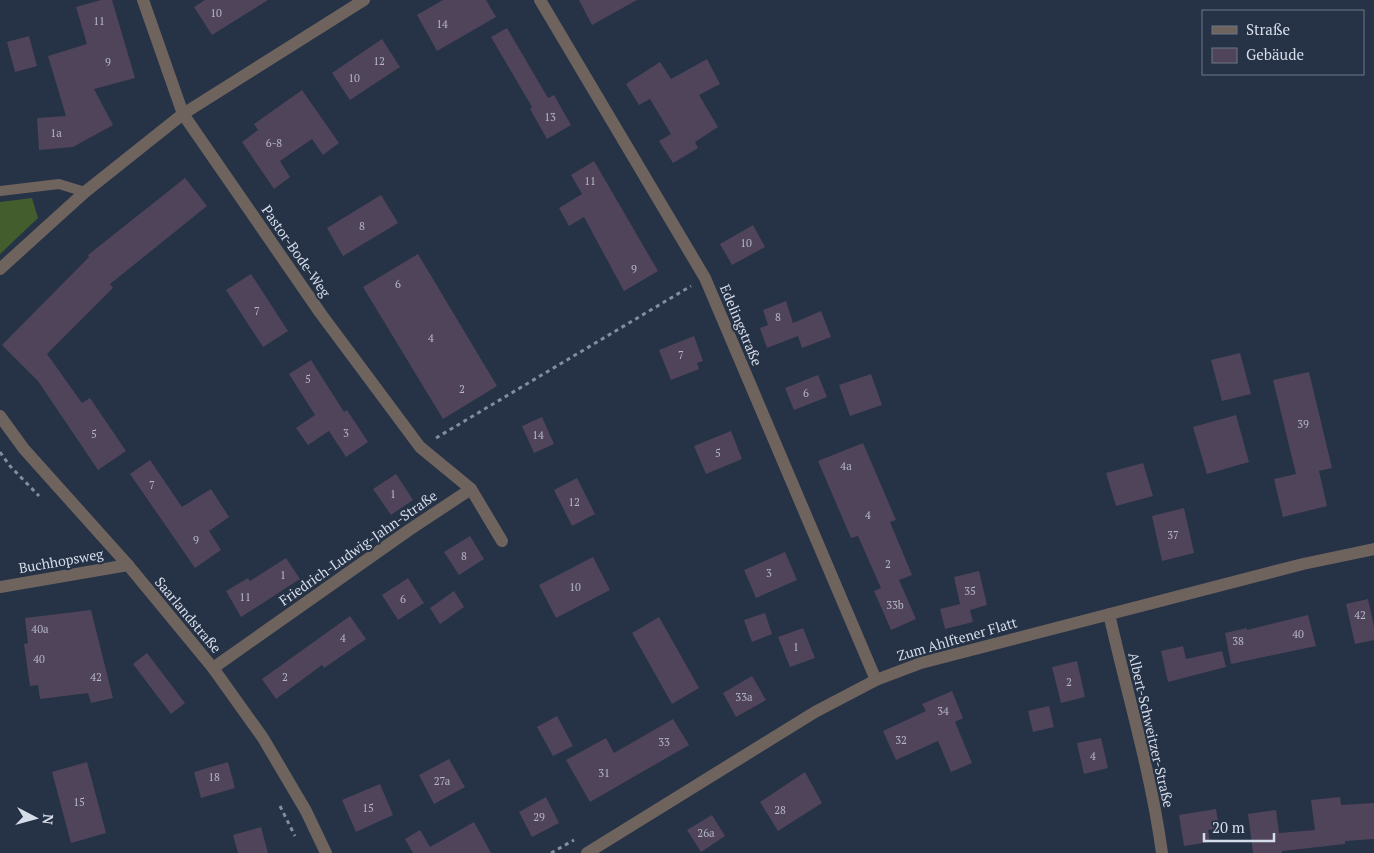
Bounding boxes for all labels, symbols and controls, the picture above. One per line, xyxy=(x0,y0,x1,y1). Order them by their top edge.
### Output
house number: 10 xyxy=(210,6,222,20)
legend xyxy=(1202,10,1364,75)
house number: 11 xyxy=(93,14,105,28)
house number: 14 xyxy=(436,17,448,31)
text: Straße xyxy=(1246,19,1290,39)
text: Gebäude xyxy=(1246,44,1304,64)
house number: 12 xyxy=(373,54,385,68)
house number: 9 xyxy=(105,55,111,69)
house number: 10 xyxy=(348,71,360,85)
house number: 13 xyxy=(544,110,556,124)
house number: 1a xyxy=(50,126,62,140)
house number: 6-8 xyxy=(266,136,282,150)
house number: 11 xyxy=(584,174,596,188)
street label: Pastor-Bode-Weg xyxy=(258,201,336,301)
house number: 8 xyxy=(359,219,365,233)
house number: 10 xyxy=(740,236,752,250)
house number: 9 xyxy=(631,262,637,276)
house number: 6 xyxy=(395,277,401,291)
street label: Edelingstraße xyxy=(716,281,767,368)
house number: 7 xyxy=(254,304,260,318)
house number: 8 xyxy=(775,310,781,324)
house number: 4 xyxy=(428,331,434,345)
house number: 7 xyxy=(678,348,684,362)
house number: 5 xyxy=(305,372,311,386)
house number: 2 xyxy=(459,382,465,396)
house number: 6 xyxy=(803,386,809,400)
house number: 39 xyxy=(1297,417,1309,431)
house number: 3 xyxy=(343,426,349,440)
house number: 5 xyxy=(91,427,97,441)
house number: 14 xyxy=(532,428,544,442)
house number: 5 xyxy=(715,446,721,460)
house number: 4a xyxy=(840,459,852,473)
house number: 7 xyxy=(149,478,155,492)
street label: Friedrich-Ludwig-Jahn-Straße xyxy=(275,486,441,610)
house number: 1 xyxy=(390,487,396,501)
house number: 12 xyxy=(568,495,580,509)
house number: 4 xyxy=(865,508,871,522)
house number: 37 xyxy=(1167,528,1179,542)
house number: 9 xyxy=(193,533,199,547)
street label: Buchhopsweg xyxy=(17,544,105,577)
house number: 8 xyxy=(461,549,467,563)
house number: 2 xyxy=(885,557,891,571)
house number: 3 xyxy=(766,566,772,580)
house number: 1 xyxy=(280,568,286,582)
street label: Saarlandstraße xyxy=(151,573,226,657)
house number: 10 xyxy=(569,580,581,594)
house number: 35 xyxy=(964,584,976,598)
house number: 11 xyxy=(239,590,251,604)
house number: 6 xyxy=(400,592,406,606)
house number: 33b xyxy=(886,598,904,612)
house number: 42 xyxy=(1354,608,1366,622)
street label: Zum Ahlftener Flatt xyxy=(895,612,1020,665)
house number: 40a xyxy=(31,622,49,636)
house number: 40 xyxy=(1292,627,1304,641)
house number: 4 xyxy=(340,631,346,645)
house number: 38 xyxy=(1232,634,1244,648)
house number: 1 xyxy=(793,640,799,654)
street label: Albert-Schweitzer-Straße xyxy=(1124,650,1179,809)
house number: 40 xyxy=(33,652,45,666)
house number: 42 xyxy=(90,670,102,684)
house number: 2 xyxy=(282,670,288,684)
house number: 2 xyxy=(1066,675,1072,689)
house number: 33a xyxy=(735,690,753,704)
house number: 34 xyxy=(937,704,949,718)
house number: 32 xyxy=(895,733,907,747)
house number: 33 xyxy=(658,735,670,749)
house number: 4 xyxy=(1090,749,1096,763)
house number: 31 xyxy=(598,766,610,780)
house number: 18 xyxy=(208,770,220,784)
house number: 27a xyxy=(434,774,451,788)
north arrow xyxy=(10,793,60,843)
house number: 15 xyxy=(73,795,85,809)
house number: 15 xyxy=(362,801,374,815)
house number: 28 xyxy=(774,803,786,817)
house number: 29 xyxy=(533,810,545,824)
scale bar xyxy=(1204,810,1274,842)
text: N xyxy=(38,813,58,826)
text: 20 m xyxy=(1212,817,1245,837)
house number: 26a xyxy=(697,826,715,840)

